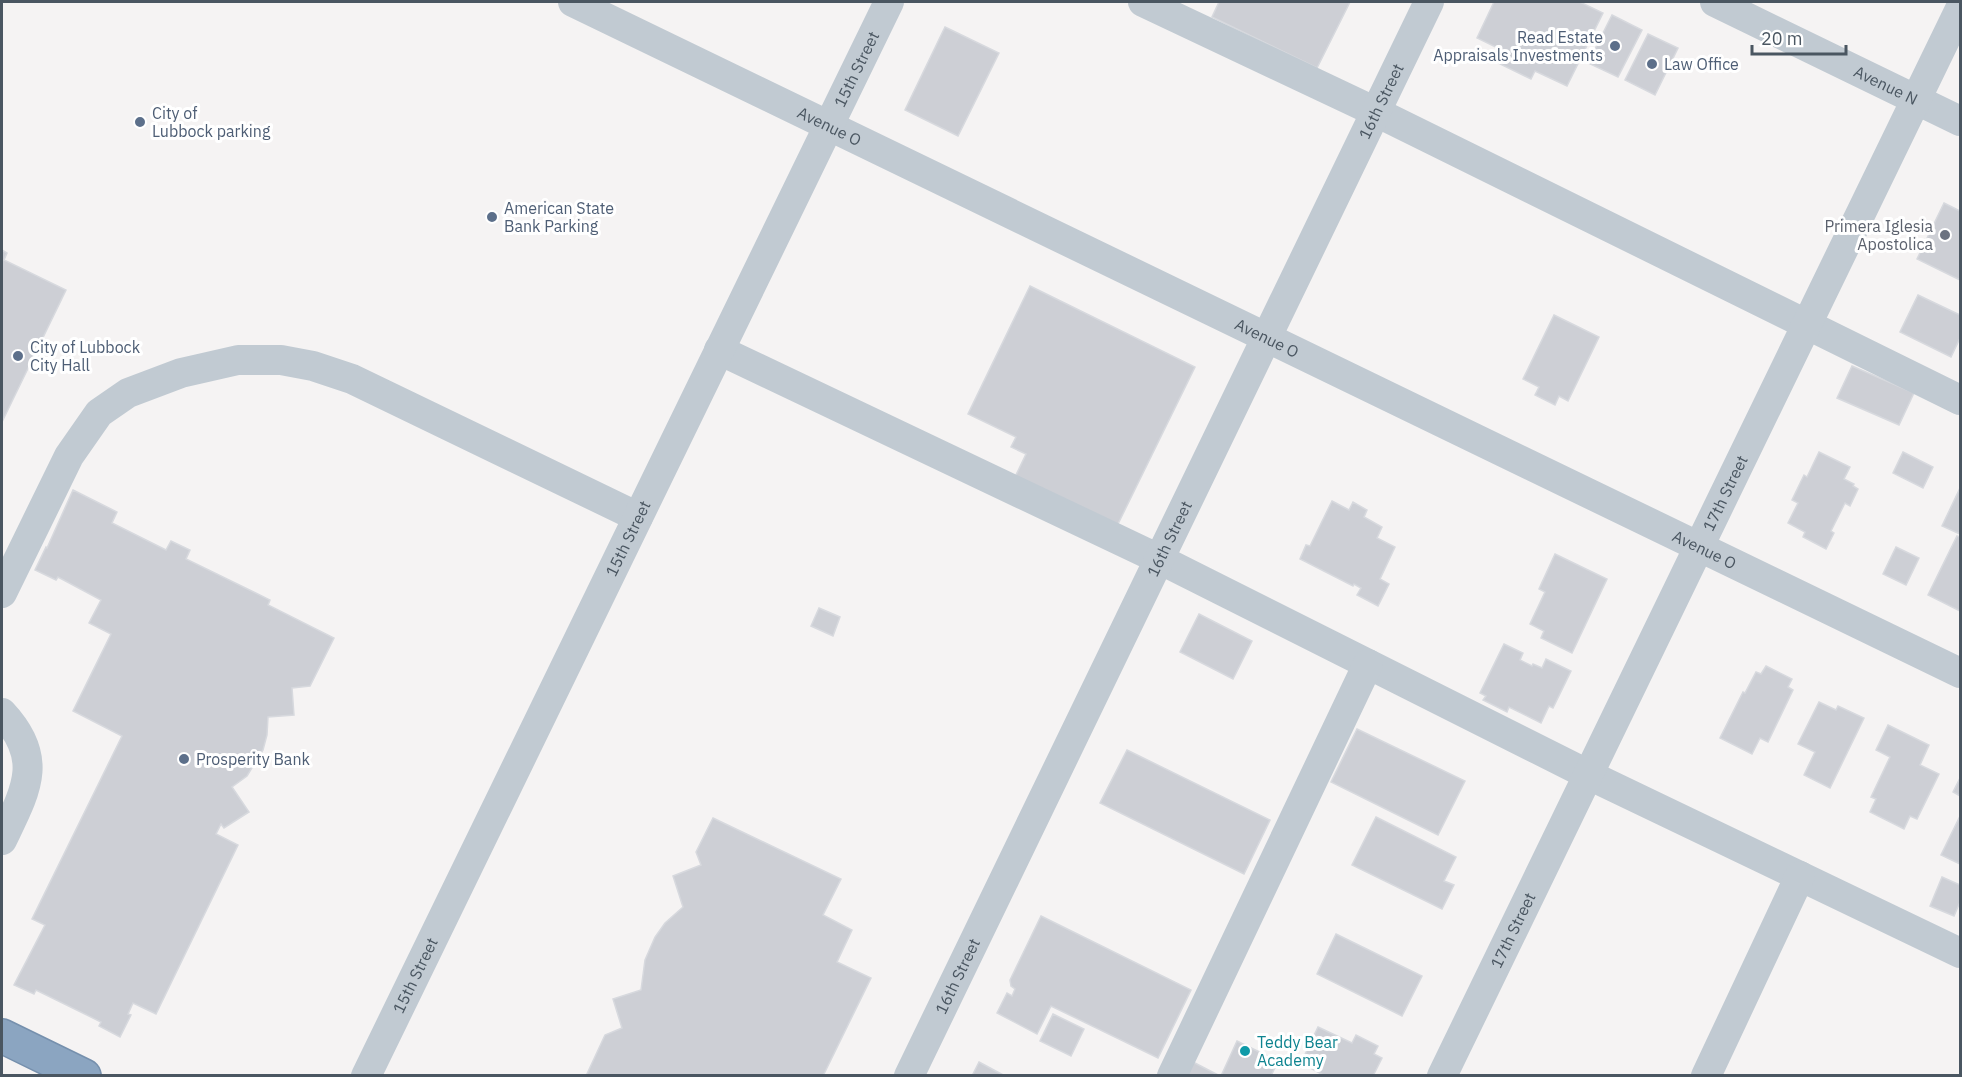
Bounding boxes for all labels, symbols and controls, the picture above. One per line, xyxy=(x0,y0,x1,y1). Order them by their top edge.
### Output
scale bar xyxy=(1752,18,1846,56)
place label: Read Estate Appraisals Investments xyxy=(1433,27,1603,65)
text: 20 m xyxy=(1761,27,1803,50)
street label: 15th Street xyxy=(829,28,883,110)
marker: Read Estate Appraisals Investments xyxy=(1608,39,1622,53)
place label: Law Office xyxy=(1664,54,1739,74)
marker: Law Office xyxy=(1645,57,1659,71)
street label: 16th Street xyxy=(1354,60,1408,142)
street label: Avenue N xyxy=(1851,61,1921,109)
street label: Avenue O xyxy=(794,102,865,150)
place label: City of Lubbock parking xyxy=(152,103,271,141)
marker: City of Lubbock parking xyxy=(133,115,147,129)
place label: American State Bank Parking xyxy=(504,198,614,236)
marker: American State Bank Parking xyxy=(485,210,499,224)
place label: Primera Iglesia Apostolica xyxy=(1824,216,1933,254)
marker: Primera Iglesia Apostolica xyxy=(1938,228,1952,242)
street label: Avenue O xyxy=(1232,314,1302,362)
place label: City of Lubbock City Hall xyxy=(30,337,141,375)
marker: City of Lubbock City Hall xyxy=(11,349,25,363)
street label: 17th Street xyxy=(1698,452,1752,534)
street label: 15th Street xyxy=(601,497,655,579)
street label: 16th Street xyxy=(1142,498,1196,580)
street label: Avenue O xyxy=(1669,525,1740,573)
place label: Prosperity Bank xyxy=(196,749,310,769)
marker: Prosperity Bank xyxy=(177,752,191,766)
street label: 17th Street xyxy=(1486,889,1540,971)
street label: 15th Street xyxy=(388,934,442,1016)
street label: 16th Street xyxy=(931,935,984,1017)
place label: Teddy Bear Academy xyxy=(1257,1032,1338,1070)
marker: Teddy Bear Academy xyxy=(1238,1044,1252,1058)

